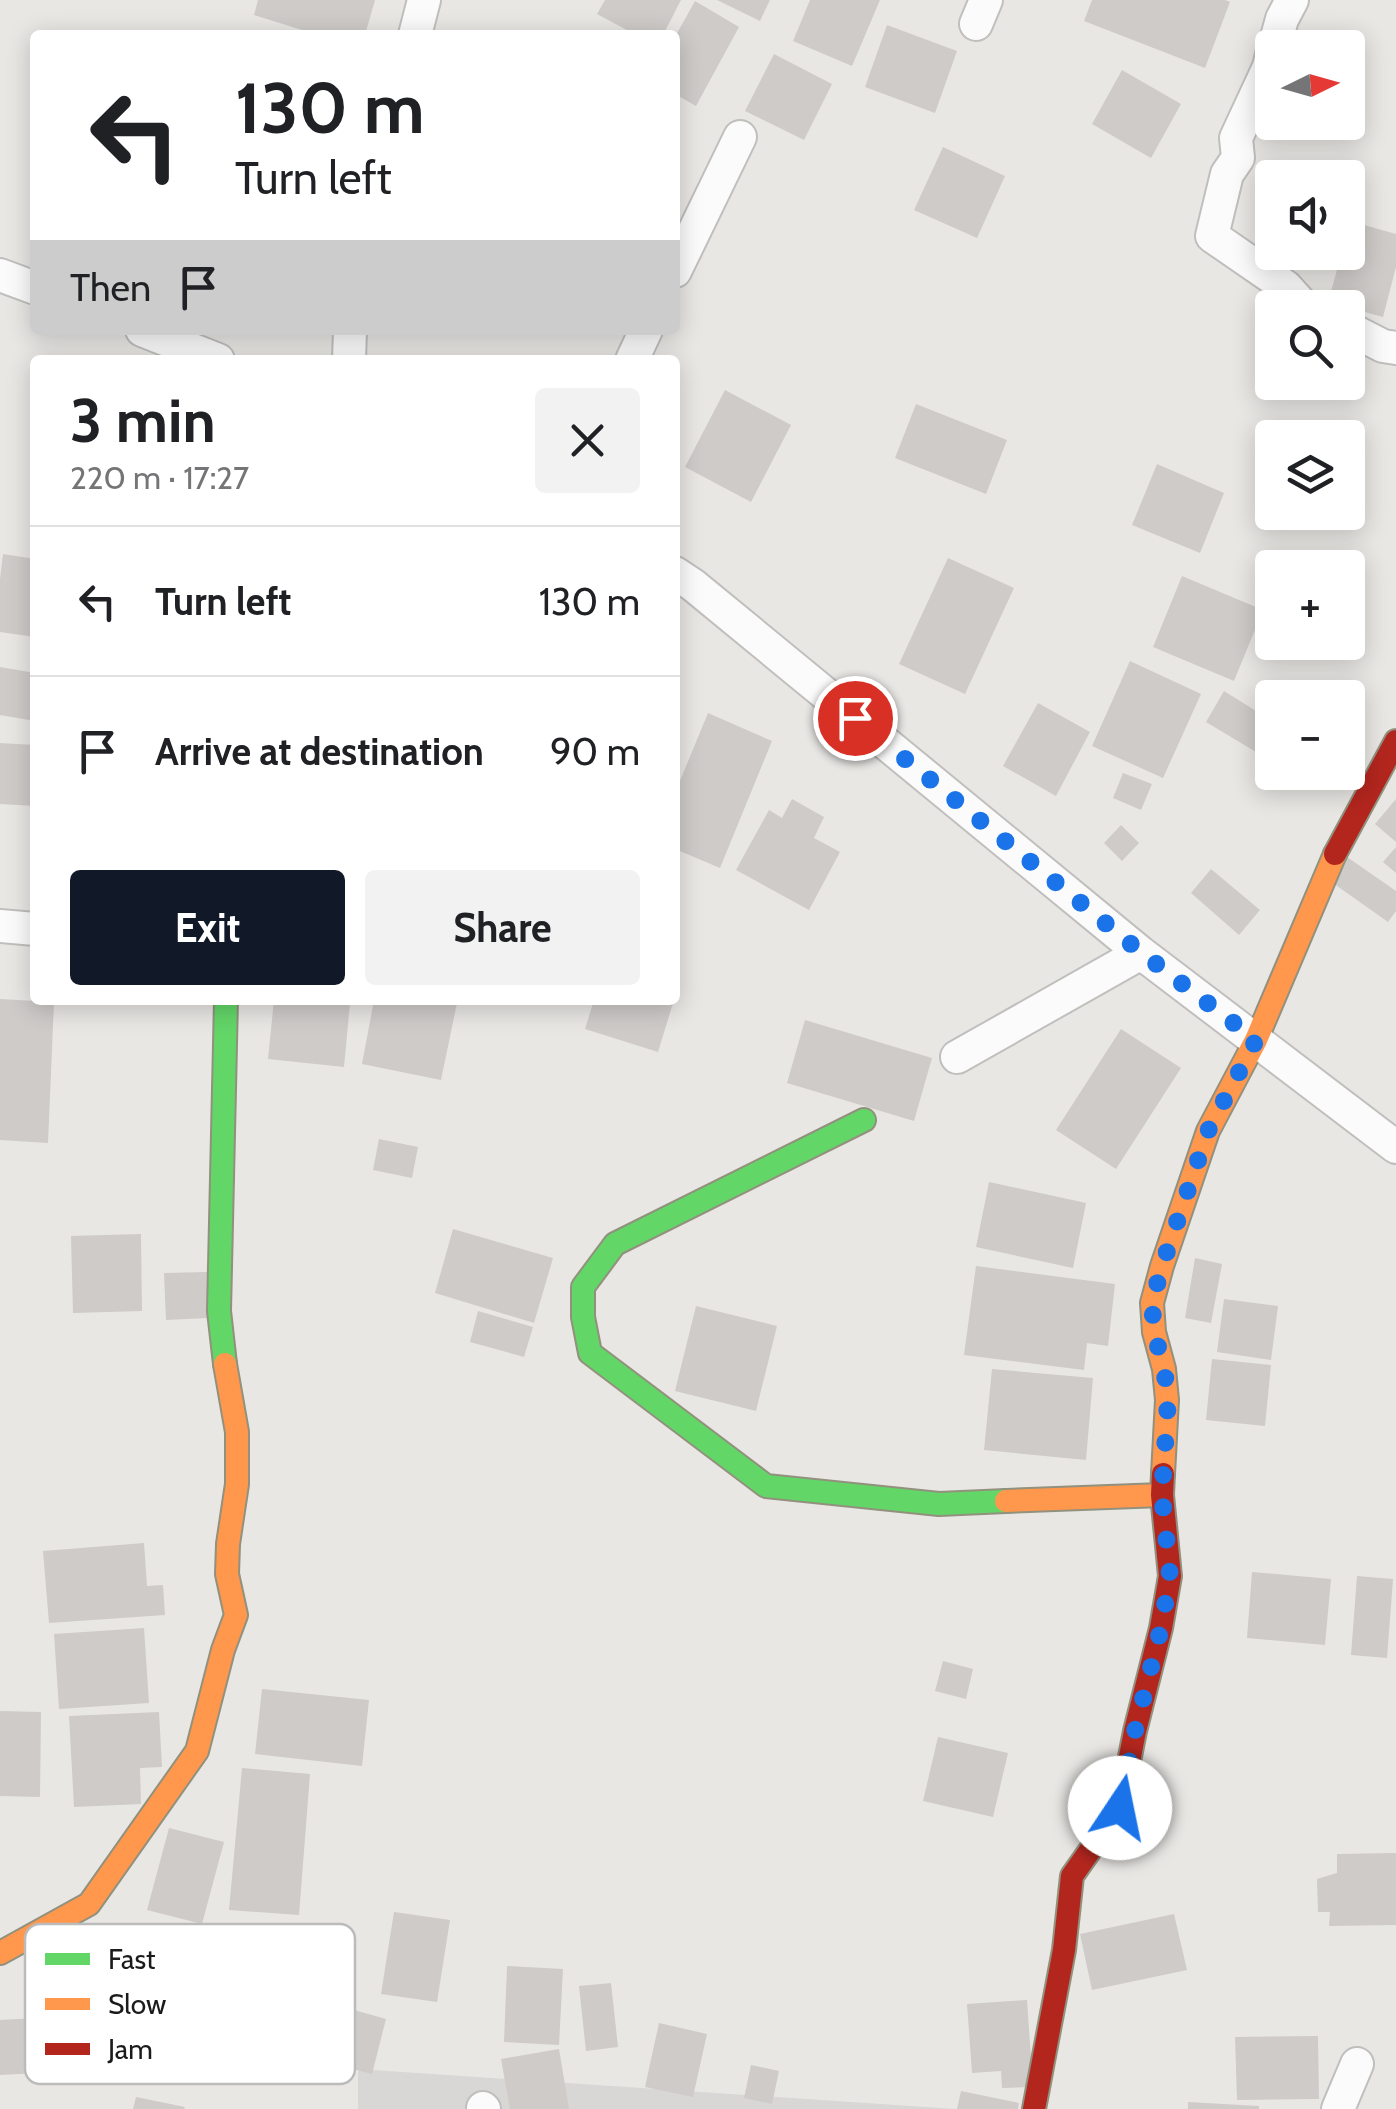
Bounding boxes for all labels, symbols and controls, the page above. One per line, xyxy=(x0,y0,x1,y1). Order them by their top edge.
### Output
north arrow xyxy=(1255,30,1365,140)
map controls xyxy=(1255,30,1365,790)
text: 130 m xyxy=(235,65,425,151)
icon: left xyxy=(70,70,200,200)
text: Turn left xyxy=(235,151,392,205)
button: sound xyxy=(1255,160,1365,270)
icon: arrive xyxy=(171,260,226,315)
text: Then xyxy=(70,264,151,311)
button: search xyxy=(1255,290,1365,400)
text: 3 min xyxy=(70,384,216,457)
button: close xyxy=(535,388,640,493)
button: layers xyxy=(1255,420,1365,530)
text: 220 m · 17:27 xyxy=(70,458,249,497)
button: + xyxy=(1255,550,1365,660)
icon: left xyxy=(70,574,125,629)
text: Turn left xyxy=(155,578,291,625)
text: 130 m xyxy=(539,578,640,625)
pin xyxy=(813,676,898,761)
button: − xyxy=(1255,680,1365,790)
icon: arrive xyxy=(828,691,883,746)
icon: arrive xyxy=(70,724,125,779)
text: Arrive at destination xyxy=(155,728,484,775)
text: 90 m xyxy=(550,728,640,775)
button: Exit xyxy=(70,870,345,985)
button: Share xyxy=(365,870,640,985)
position arrow xyxy=(1068,1756,1172,1860)
legend xyxy=(25,1924,355,2084)
text: Fast xyxy=(108,1942,156,1976)
text: Slow xyxy=(108,1987,166,2021)
text: Jam xyxy=(107,2032,153,2066)

